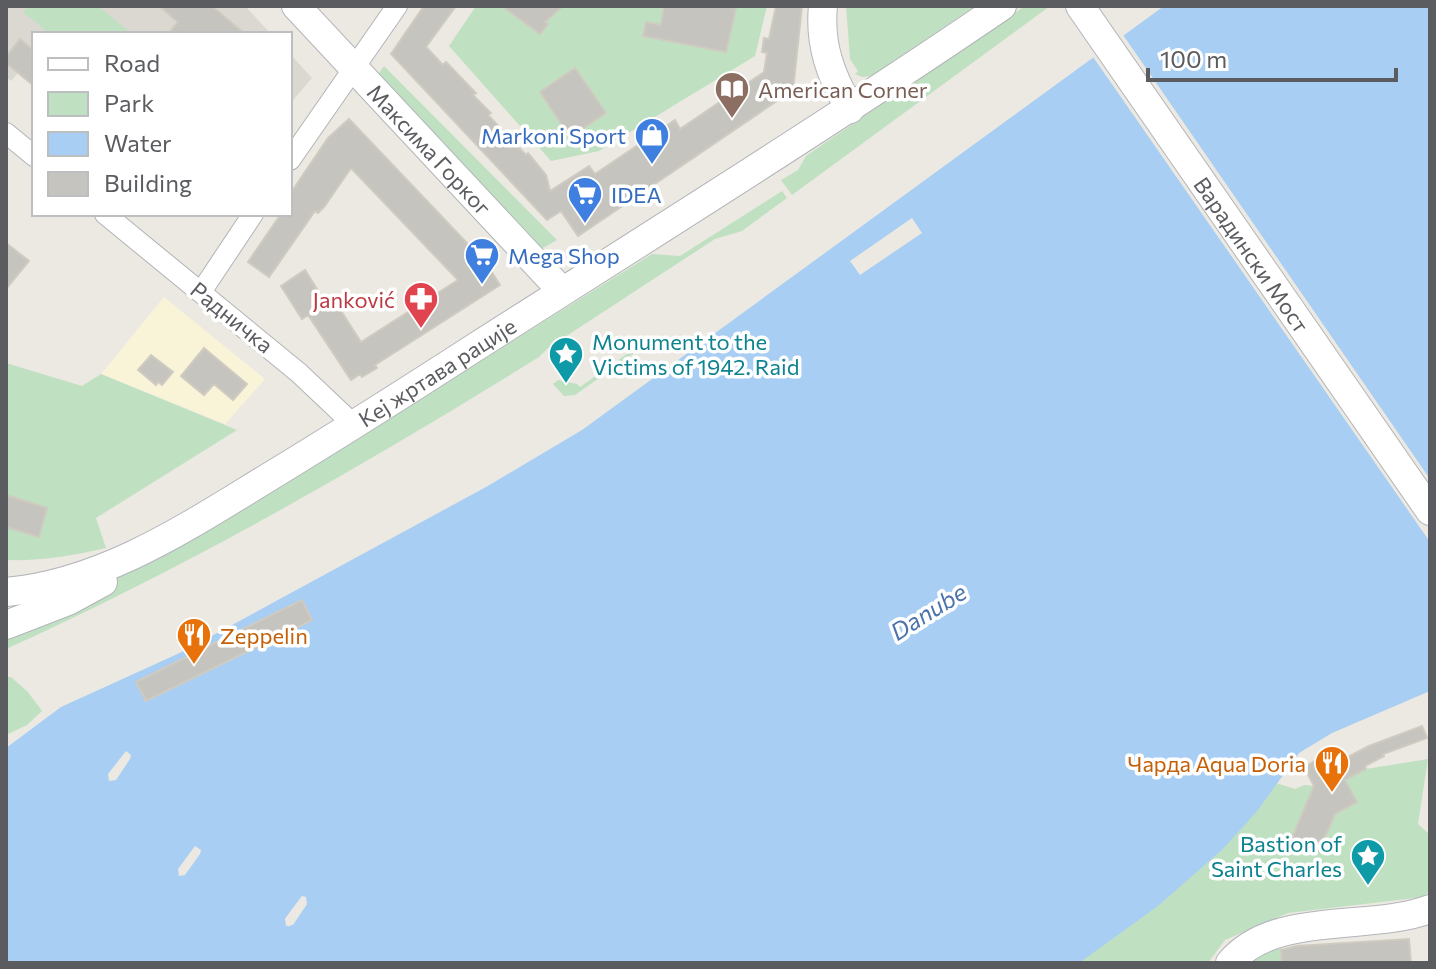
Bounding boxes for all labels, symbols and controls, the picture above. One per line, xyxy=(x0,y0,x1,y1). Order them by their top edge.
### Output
legend xyxy=(32,32,292,216)
scale bar xyxy=(1148,32,1396,82)
text: 100 m xyxy=(1160,44,1227,73)
text: Road xyxy=(104,48,160,77)
library icon: American Corner xyxy=(713,70,751,120)
place label: American Corner xyxy=(758,76,928,103)
street label: Максима Горког xyxy=(362,78,498,221)
text: Park xyxy=(104,88,154,117)
shop icon: Markoni Sport xyxy=(633,116,671,166)
place label: Markoni Sport xyxy=(481,122,626,149)
text: Water xyxy=(104,128,172,157)
text: Building xyxy=(104,168,192,197)
street label: Варадински Мост xyxy=(1189,171,1315,337)
supermarket icon: IDEA xyxy=(566,175,604,225)
place label: IDEA xyxy=(611,181,662,208)
supermarket icon: Mega Shop xyxy=(463,236,501,286)
place label: Mega Shop xyxy=(508,242,620,269)
street label: Радничка xyxy=(185,276,279,358)
pharmacy icon: Janković xyxy=(402,280,440,330)
place label: Janković xyxy=(312,286,395,313)
street label: Кеј жртава рације xyxy=(353,311,521,432)
place label: Monument to the Victims of 1942. Raid xyxy=(592,328,799,380)
place icon: Monument to the Victims of 1942. Raid xyxy=(547,335,585,385)
water label: Danube xyxy=(885,576,972,646)
restaurant icon: Zeppelin xyxy=(175,616,213,666)
place label: Zeppelin xyxy=(220,622,308,649)
restaurant icon: Чарда Aqua Doria xyxy=(1313,744,1351,794)
place label: Чарда Aqua Doria xyxy=(1128,750,1306,777)
place label: Bastion of Saint Charles xyxy=(1211,830,1342,882)
place icon: Bastion of Saint Charles xyxy=(1349,837,1387,887)

